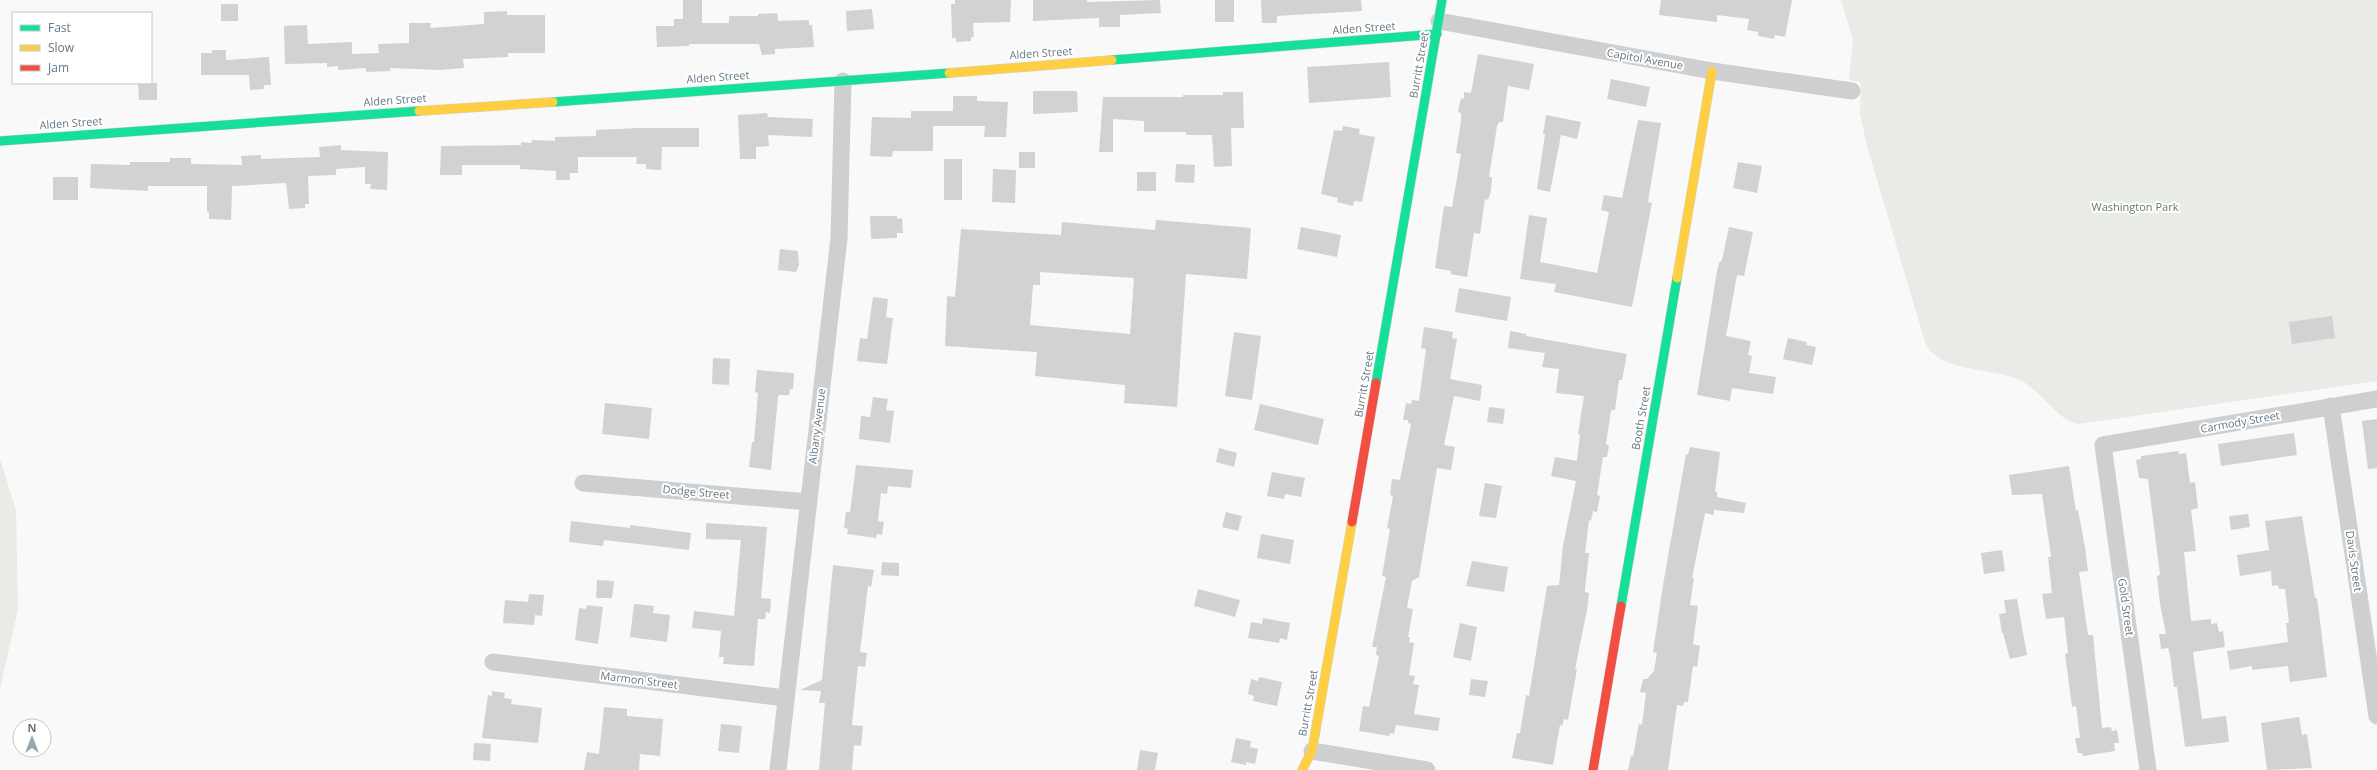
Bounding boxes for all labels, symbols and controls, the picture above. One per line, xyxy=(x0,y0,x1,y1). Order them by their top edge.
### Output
legend xyxy=(12,12,152,84)
street label: Alden Street xyxy=(1332,18,1396,37)
text: Fast xyxy=(48,19,71,36)
street label: Burritt Street xyxy=(1405,31,1432,99)
text: Slow xyxy=(48,39,75,56)
street label: Alden Street xyxy=(1009,43,1073,62)
street label: Capitol Avenue xyxy=(1606,44,1684,73)
text: Jam xyxy=(47,59,69,76)
street label: Alden Street xyxy=(686,67,750,86)
street label: Alden Street xyxy=(363,90,427,109)
street label: Alden Street xyxy=(39,113,103,132)
park label: Washington Park xyxy=(2092,199,2179,214)
street label: Burritt Street xyxy=(1350,350,1377,418)
street label: Booth Street xyxy=(1628,385,1654,451)
street label: Albany Avenue xyxy=(804,387,829,465)
street label: Carmody Street xyxy=(2199,407,2281,436)
street label: Dodge Street xyxy=(662,481,730,502)
street label: Davis Street xyxy=(2343,530,2366,592)
street label: Gold Street xyxy=(2115,577,2138,637)
street label: Marmon Street xyxy=(600,667,679,692)
street label: Burritt Street xyxy=(1294,669,1321,737)
north arrow xyxy=(12,718,52,758)
text: N xyxy=(28,720,36,735)

